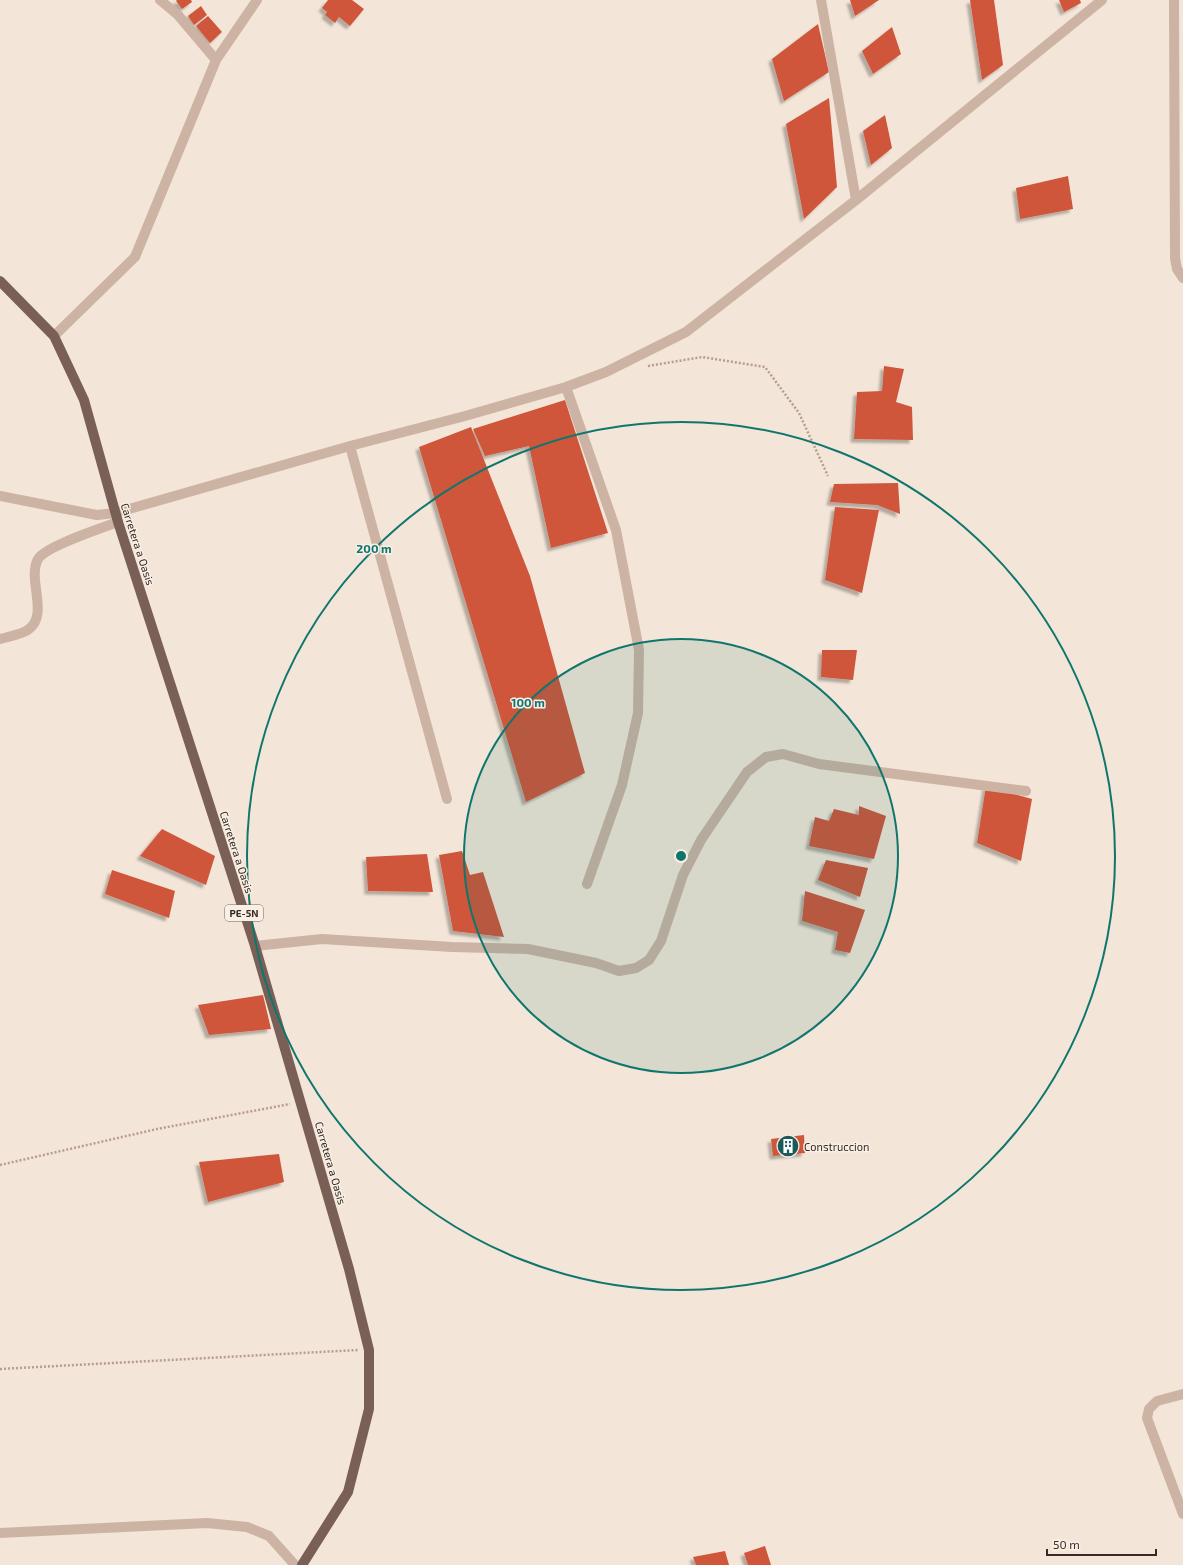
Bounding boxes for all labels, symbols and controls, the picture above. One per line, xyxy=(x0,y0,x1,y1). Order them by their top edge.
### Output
street label: Carretera a Oasis xyxy=(119,501,158,587)
text: 200 m xyxy=(356,541,392,555)
text: 100 m xyxy=(511,695,545,709)
street label: Carretera a Oasis xyxy=(218,809,257,895)
centre of rings xyxy=(674,849,688,863)
road number: PE-5N xyxy=(225,905,263,921)
street label: Carretera a Oasis xyxy=(313,1120,349,1206)
building icon: Construccion xyxy=(775,1133,801,1159)
place label: Construccion xyxy=(804,1140,869,1153)
scale bar xyxy=(1047,1531,1156,1557)
text: 50 m xyxy=(1053,1537,1080,1551)

